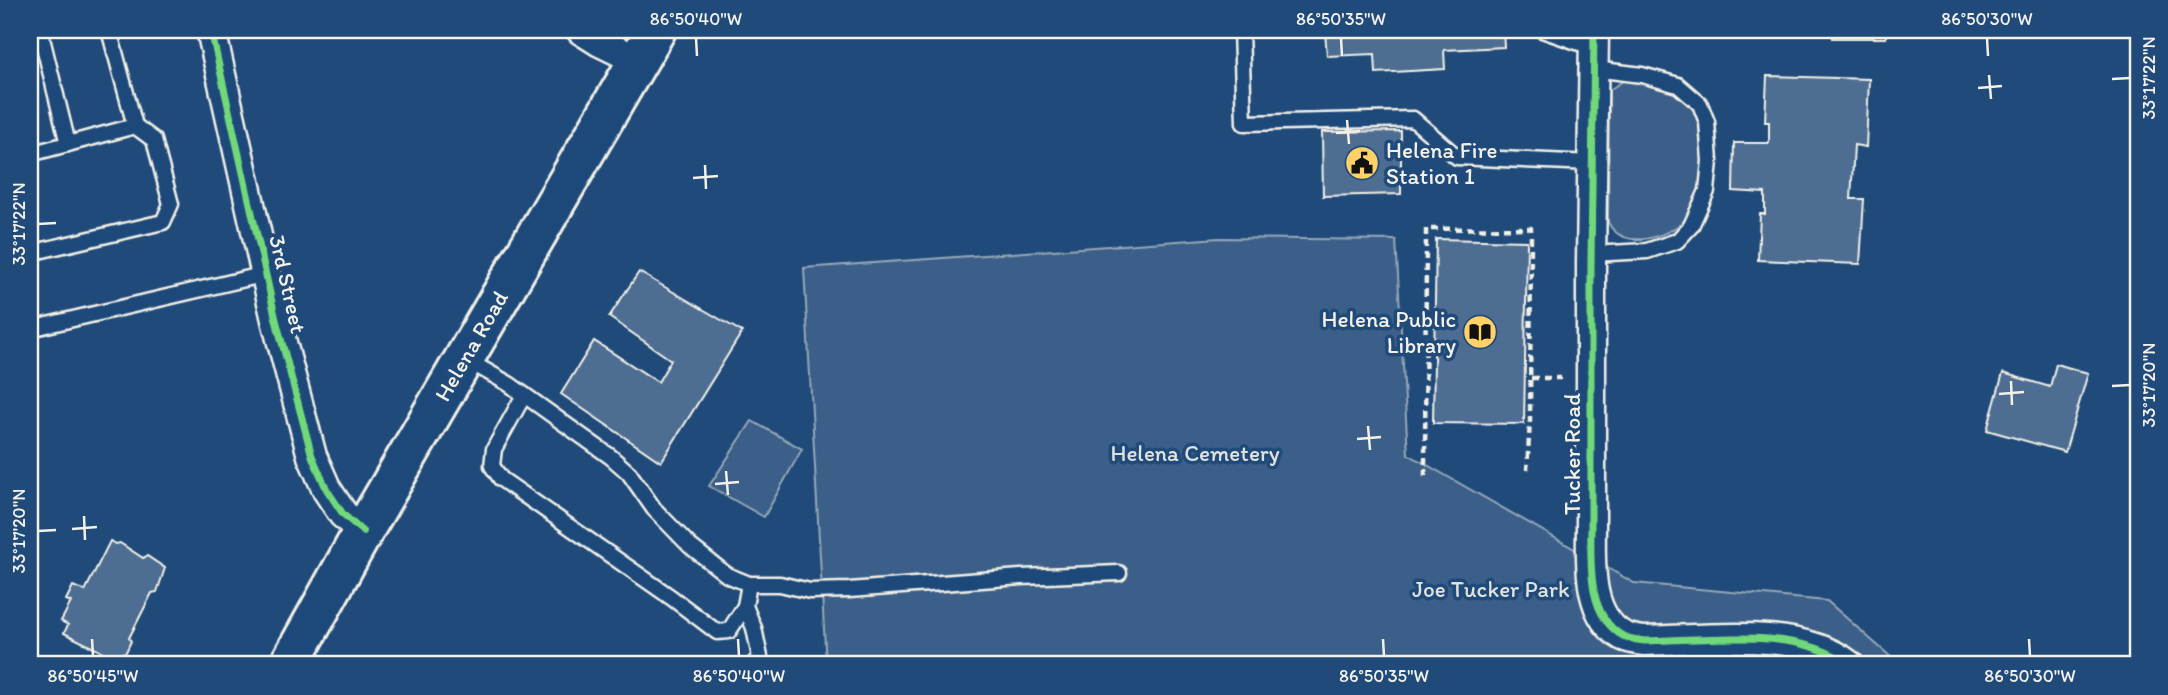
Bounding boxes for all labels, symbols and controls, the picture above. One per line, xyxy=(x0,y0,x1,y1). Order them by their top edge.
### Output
text: 86°50'40"W xyxy=(650,8,742,30)
text: 86°50'35"W xyxy=(1296,8,1386,30)
text: 86°50'30"W xyxy=(1941,8,2033,30)
text: 33°17'22"N xyxy=(2138,36,2160,120)
place label: Helena Fire Station 1 xyxy=(1386,136,1497,190)
public building icon: Helena Fire Station 1 xyxy=(1343,144,1381,182)
text: 33°17'22"N xyxy=(8,182,30,266)
street label: 3rd Street xyxy=(263,232,313,336)
street label: Helena Road xyxy=(428,285,514,406)
place label: Helena Public Library xyxy=(1322,305,1456,359)
library icon: Helena Public Library xyxy=(1461,313,1499,351)
text: 33°17'20"N xyxy=(2138,343,2160,427)
street label: Tucker Road xyxy=(1558,393,1586,515)
park label: Helena Cemetery xyxy=(1110,439,1280,467)
text: 33°17'20"N xyxy=(8,489,30,573)
park label: Joe Tucker Park xyxy=(1412,575,1570,603)
text: 86°50'45"W xyxy=(48,665,138,687)
text: 86°50'40"W xyxy=(693,665,785,687)
text: 86°50'35"W xyxy=(1339,665,1429,687)
text: 86°50'30"W xyxy=(1984,665,2076,687)

